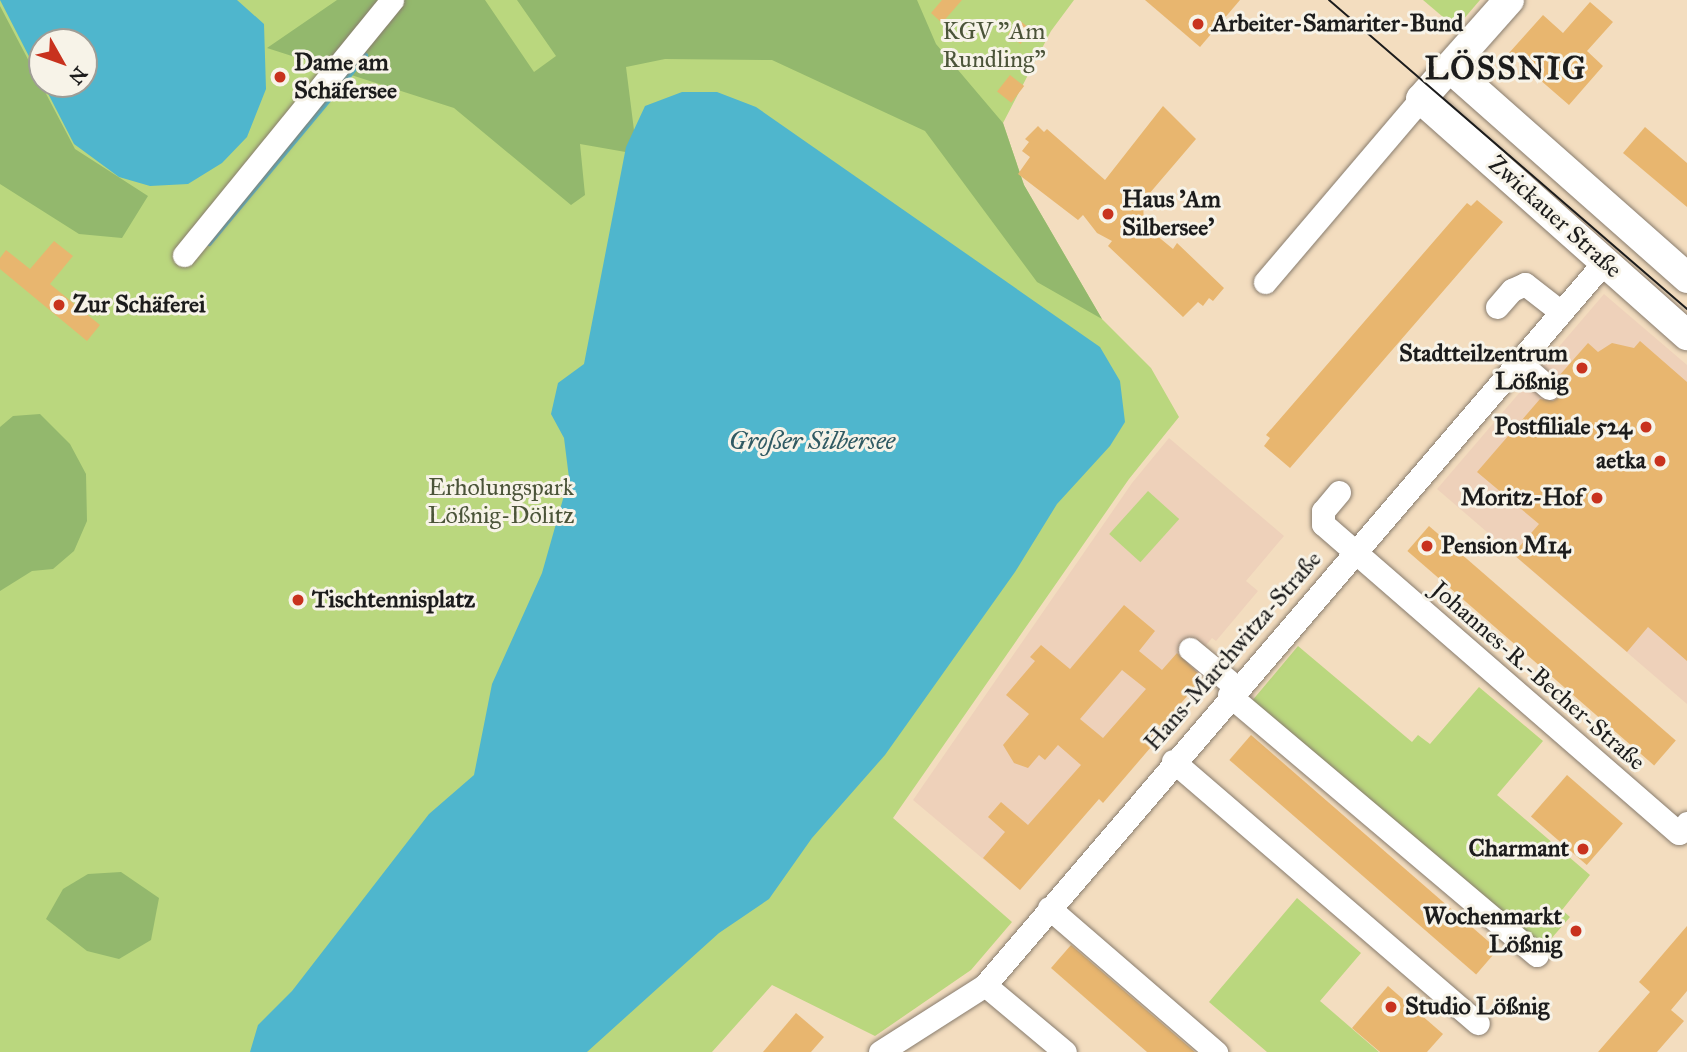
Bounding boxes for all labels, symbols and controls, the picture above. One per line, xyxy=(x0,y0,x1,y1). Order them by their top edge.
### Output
place label: Arbeiter-Samariter-Bund xyxy=(1212,10,1463,38)
marker: Arbeiter-Samariter-Bund xyxy=(1190,16,1206,32)
park label: KGV "Am Rundling" xyxy=(942,18,1046,74)
north arrow xyxy=(28,28,98,98)
place label: Dame am Schäfersee xyxy=(294,49,397,105)
district label: LÖSSNIG xyxy=(1426,50,1586,88)
text: N xyxy=(64,62,92,89)
marker: Dame am Schäfersee xyxy=(272,69,288,85)
street label: Zwickauer Straße xyxy=(1483,150,1627,284)
place label: Haus 'Am Silbersee' xyxy=(1122,186,1221,242)
marker: Haus 'Am Silbersee' xyxy=(1100,206,1116,222)
place label: Zur Schäferei xyxy=(73,291,206,319)
marker: Zur Schäferei xyxy=(51,297,67,313)
place label: Stadtteilzentrum Lößnig xyxy=(1399,340,1568,396)
marker: Stadtteilzentrum Lößnig xyxy=(1574,360,1590,376)
place label: Postfiliale 524 xyxy=(1494,413,1632,441)
marker: Postfiliale 524 xyxy=(1638,419,1654,435)
water label: Großer Silbersee xyxy=(729,425,895,457)
place label: aetka xyxy=(1596,447,1646,475)
marker: aetka xyxy=(1652,453,1668,469)
park label: Erholungspark Lößnig-Dölitz xyxy=(428,474,574,530)
place label: Moritz-Hof xyxy=(1461,484,1583,512)
marker: Moritz-Hof xyxy=(1589,490,1605,506)
place label: Pension M14 xyxy=(1441,532,1570,560)
marker: Pension M14 xyxy=(1419,538,1435,554)
street label: Hans-Marchwitza-Straße xyxy=(1138,545,1328,757)
street label: Johannes-R.-Becher-Straße xyxy=(1425,575,1651,777)
place label: Tischtennisplatz xyxy=(312,586,475,614)
marker: Tischtennisplatz xyxy=(290,592,306,608)
place label: Charmant xyxy=(1468,835,1569,863)
marker: Charmant xyxy=(1575,841,1591,857)
place label: Wochenmarkt Lößnig xyxy=(1423,903,1562,959)
marker: Wochenmarkt Lößnig xyxy=(1568,923,1584,939)
place label: Studio Lößnig xyxy=(1405,993,1549,1021)
marker: Studio Lößnig xyxy=(1383,999,1399,1015)

